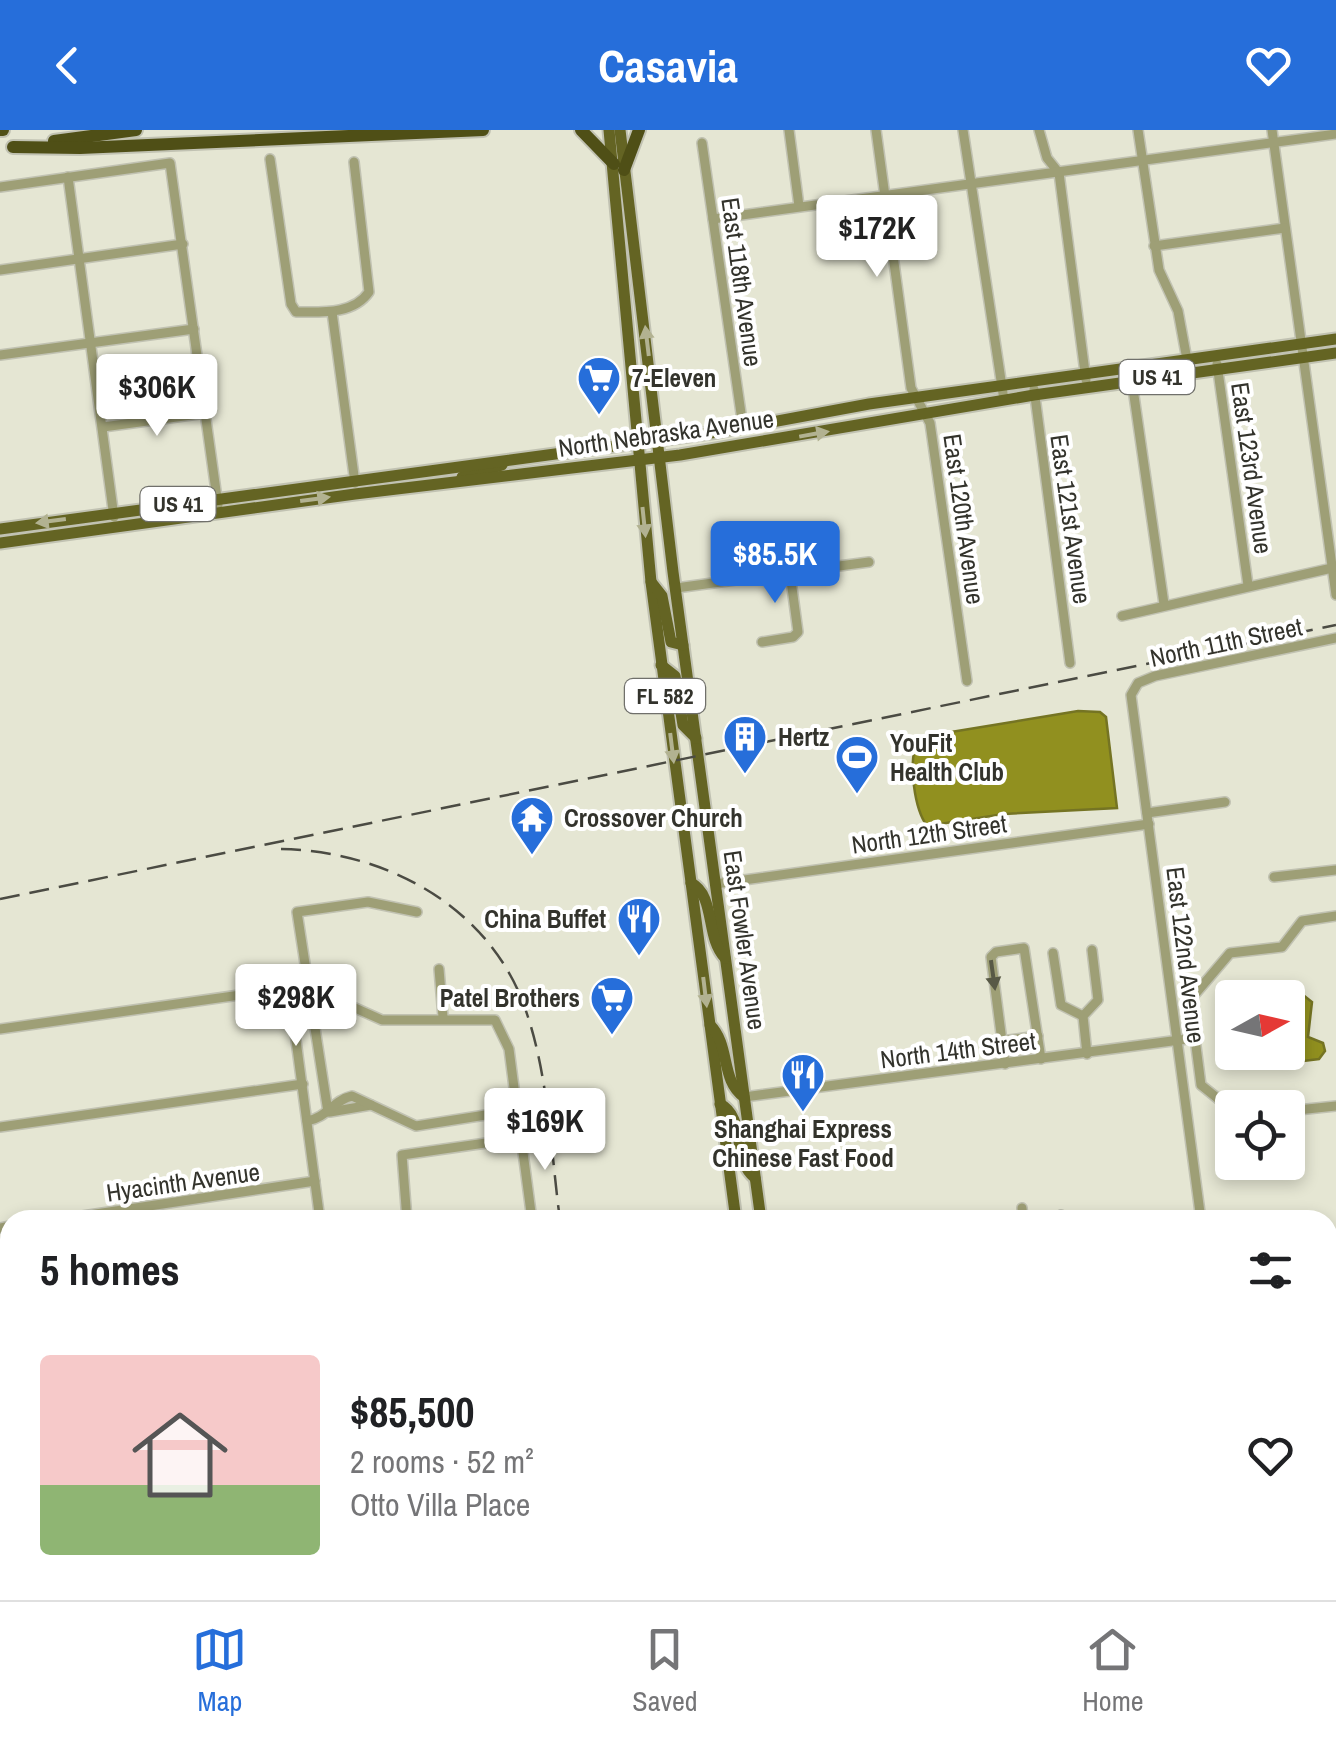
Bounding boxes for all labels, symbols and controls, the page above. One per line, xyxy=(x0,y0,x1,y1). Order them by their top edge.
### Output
text: Casavia xyxy=(598,35,738,96)
icon: back xyxy=(40,38,95,93)
icon: heart xyxy=(1241,38,1296,93)
street label: East 118th Avenue xyxy=(713,195,771,369)
pin: $172K xyxy=(807,195,947,280)
text: $172K xyxy=(838,206,916,249)
one-way arrow xyxy=(639,325,655,357)
pin: $306K xyxy=(87,354,227,439)
supermarket icon: 7-Eleven xyxy=(576,355,622,416)
road number: US 41 xyxy=(1120,360,1194,394)
place label: 7-Eleven xyxy=(632,361,716,395)
text: $306K xyxy=(118,365,196,408)
street label: East 123rd Avenue xyxy=(1223,380,1281,556)
street label: North Nebraska Avenue xyxy=(556,401,776,465)
one-way arrow xyxy=(799,426,831,441)
street label: East 120th Avenue xyxy=(935,432,993,606)
street label: East 121st Avenue xyxy=(1042,432,1100,606)
road number: US 41 xyxy=(140,487,216,521)
one-way arrow xyxy=(300,491,332,507)
one-way arrow xyxy=(636,506,652,538)
one-way arrow xyxy=(35,514,66,530)
pin: $85.5K xyxy=(694,521,856,606)
text: $85.5K xyxy=(733,532,817,575)
street label: North 11th Street xyxy=(1147,609,1305,675)
road number: FL 582 xyxy=(625,679,705,713)
building icon: Hertz xyxy=(722,714,768,775)
place label: Hertz xyxy=(778,720,829,754)
place label: YouFit Health Club xyxy=(890,726,1004,789)
one-way arrow xyxy=(664,733,680,765)
sports icon: YouFit Health Club xyxy=(834,734,880,795)
temple icon: Crossover Church xyxy=(509,795,555,856)
place label: Crossover Church xyxy=(564,801,743,835)
street label: North 12th Street xyxy=(849,806,1009,862)
street label: East Fowler Avenue xyxy=(716,848,774,1032)
street label: East 122nd Avenue xyxy=(1158,865,1214,1045)
restaurant icon: China Buffet xyxy=(616,896,662,957)
place label: China Buffet xyxy=(484,902,606,936)
one-way arrow xyxy=(986,960,1002,991)
pin: $298K xyxy=(226,964,366,1049)
text: $298K xyxy=(257,975,335,1018)
supermarket icon: Patel Brothers xyxy=(589,975,635,1036)
one-way arrow xyxy=(697,977,713,1008)
north arrow xyxy=(1215,980,1305,1070)
map controls xyxy=(1215,980,1305,1180)
place label: Patel Brothers xyxy=(440,981,580,1015)
street label: North 14th Street xyxy=(878,1024,1038,1076)
restaurant icon: Shanghai Express Chinese Fast Food xyxy=(780,1052,826,1113)
pin: $169K xyxy=(475,1088,615,1173)
button: locate xyxy=(1215,1090,1305,1180)
text: $169K xyxy=(506,1099,584,1142)
place label: Shanghai Express Chinese Fast Food xyxy=(712,1112,894,1175)
street label: Hyacinth Avenue xyxy=(104,1154,262,1210)
text: 5 homes xyxy=(40,1242,180,1298)
icon: filters xyxy=(1243,1243,1298,1298)
text: $85,500 xyxy=(350,1384,475,1440)
icon: home xyxy=(120,1395,240,1515)
icon: heart xyxy=(1243,1428,1298,1483)
text: 2 rooms · 52 m² xyxy=(350,1440,534,1483)
text: Otto Villa Place xyxy=(350,1483,530,1526)
tab: Map xyxy=(192,1622,247,1720)
tab: Saved xyxy=(632,1622,697,1720)
tab: Home xyxy=(1082,1622,1144,1720)

